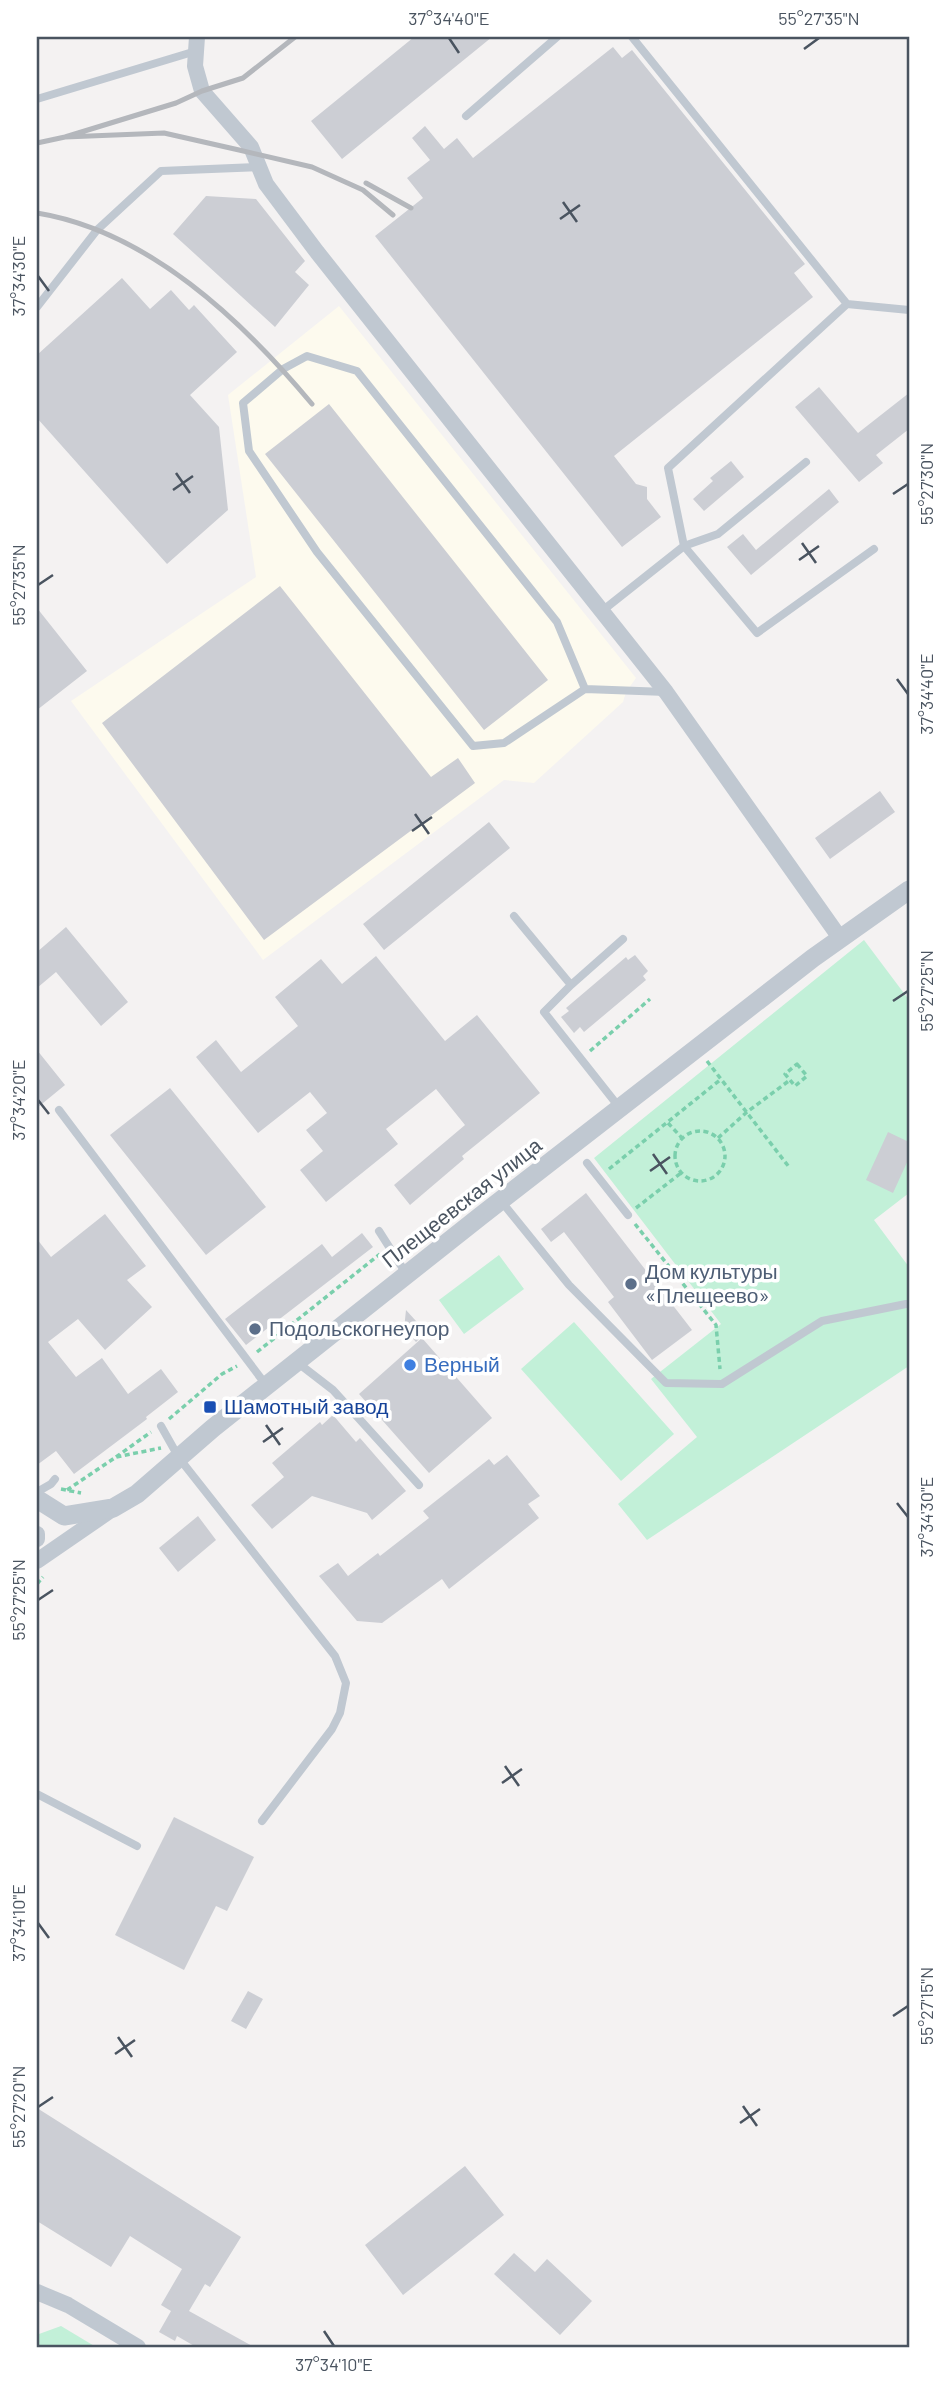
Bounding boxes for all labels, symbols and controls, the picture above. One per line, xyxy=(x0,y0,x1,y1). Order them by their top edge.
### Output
text: 37°34'40"E xyxy=(408,7,490,29)
text: 55°27'35"N xyxy=(778,7,860,29)
text: 37°34'30"E xyxy=(7,236,29,317)
text: 55°27'30"N xyxy=(915,443,937,525)
text: 55°27'35"N xyxy=(7,544,29,626)
text: 37°34'40"E xyxy=(915,653,937,735)
text: 55°27'25"N xyxy=(915,950,937,1032)
text: 37°34'20"E xyxy=(7,1059,29,1141)
street label: Плещеевская улица xyxy=(376,1132,546,1272)
place label: Дом культуры «Плещеево» xyxy=(645,1258,778,1307)
marker: Дом культуры «Плещеево» xyxy=(623,1276,639,1292)
place label: Подольскогнеупор xyxy=(269,1315,450,1340)
marker: Подольскогнеупор xyxy=(247,1321,263,1337)
place label: Верный xyxy=(424,1351,500,1376)
marker: Верный xyxy=(402,1357,418,1373)
place label: Шамотный завод xyxy=(224,1393,389,1418)
marker: Шамотный завод xyxy=(202,1399,218,1415)
text: 37°34'30"E xyxy=(915,1477,937,1558)
text: 55°27'25"N xyxy=(7,1559,29,1641)
text: 37°34'10"E xyxy=(7,1884,29,1962)
text: 55°27'15"N xyxy=(915,1967,937,2045)
text: 55°27'20"N xyxy=(7,2066,29,2148)
text: 37°34'10"E xyxy=(295,2353,373,2375)

